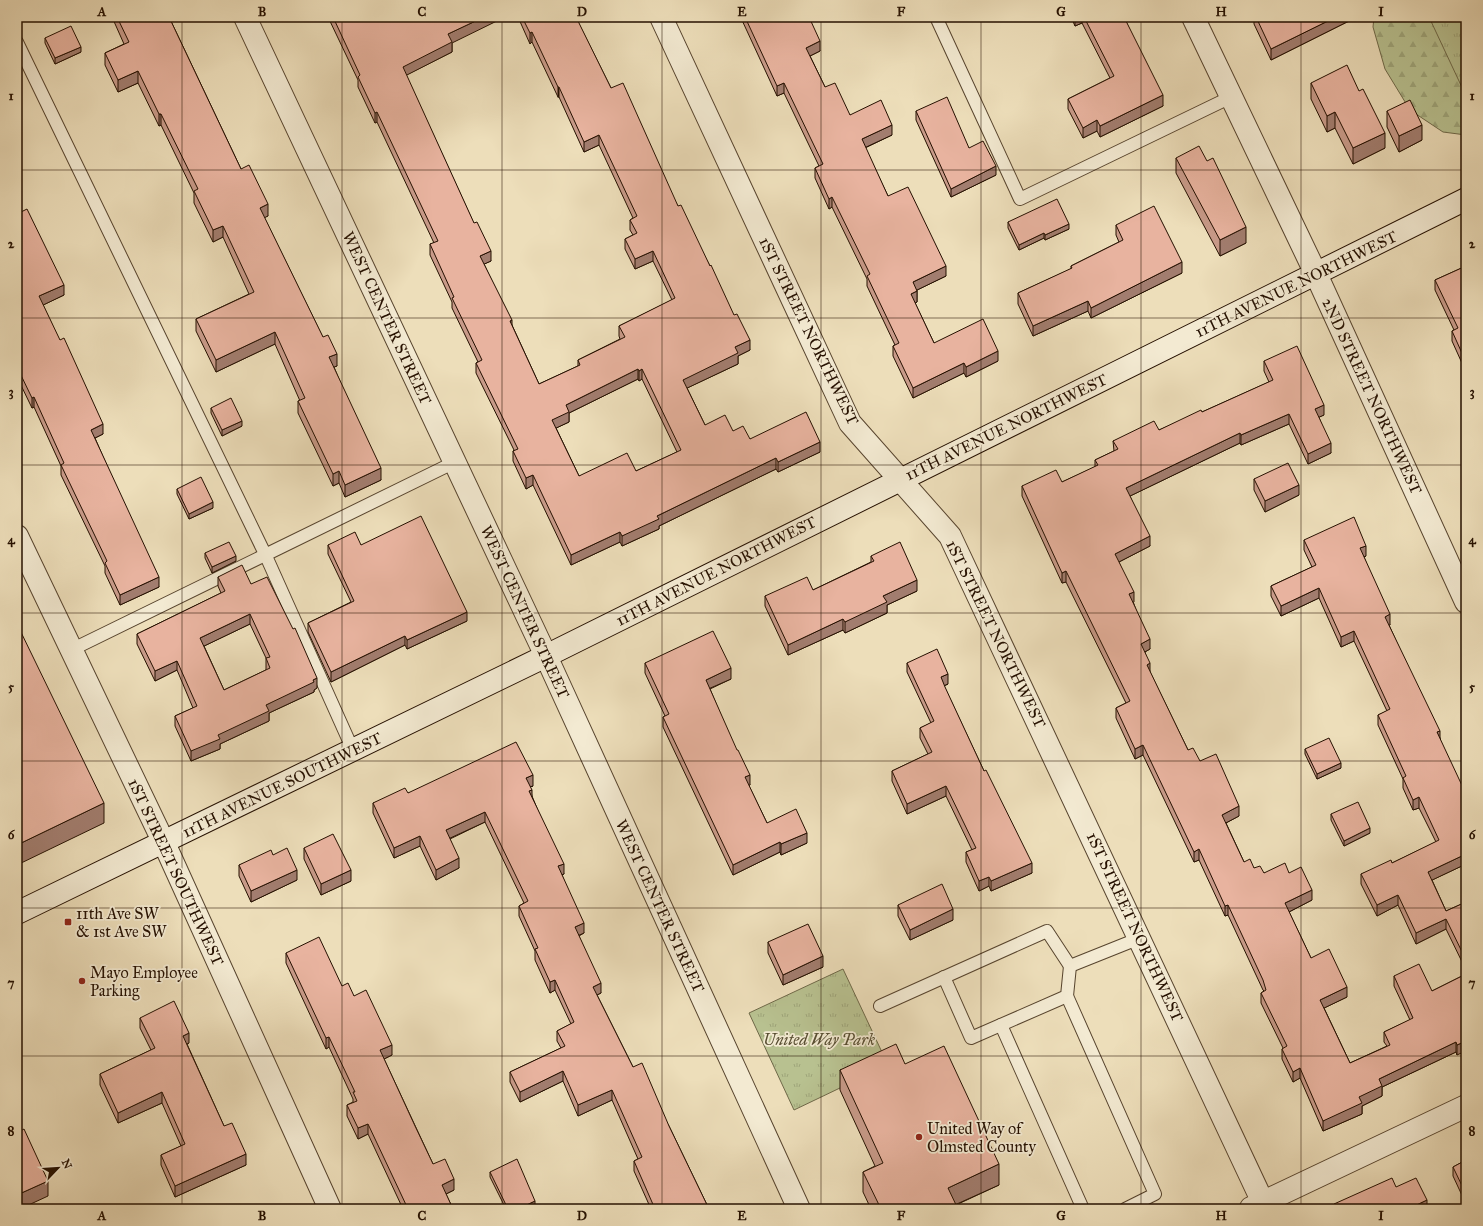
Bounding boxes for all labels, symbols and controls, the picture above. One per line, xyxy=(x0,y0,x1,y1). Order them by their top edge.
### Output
text: A xyxy=(97,4,107,20)
text: B xyxy=(258,4,267,20)
text: C xyxy=(418,4,427,20)
text: D xyxy=(577,4,587,20)
text: E xyxy=(737,4,747,20)
text: F xyxy=(897,4,906,20)
text: G xyxy=(1056,4,1066,20)
text: H xyxy=(1215,4,1227,20)
text: I xyxy=(1378,4,1384,20)
text: 1 xyxy=(8,88,14,104)
text: 1 xyxy=(1469,88,1475,104)
street label: 11TH AVENUE NORTHWEST xyxy=(1192,227,1400,341)
street label: WEST CENTER STREET xyxy=(339,228,435,408)
street label: 1ST STREET NORTHWEST xyxy=(755,234,863,428)
text: 2 xyxy=(8,236,15,252)
text: 2 xyxy=(1469,236,1476,252)
street label: 2ND STREET NORTHWEST xyxy=(1318,295,1426,497)
street label: 11TH AVENUE NORTHWEST xyxy=(902,370,1110,484)
text: 3 xyxy=(8,384,14,400)
text: 3 xyxy=(1469,384,1475,400)
street label: 11TH AVENUE NORTHWEST xyxy=(613,512,819,630)
street label: WEST CENTER STREET xyxy=(477,522,573,702)
text: 4 xyxy=(7,532,15,548)
text: 4 xyxy=(1468,532,1476,548)
street label: 1ST STREET NORTHWEST xyxy=(942,537,1050,731)
text: 5 xyxy=(8,679,15,695)
text: 5 xyxy=(1469,679,1476,695)
street label: 11TH AVENUE SOUTHWEST xyxy=(179,728,385,842)
street label: 1ST STREET SOUTHWEST xyxy=(124,775,228,969)
street label: WEST CENTER STREET xyxy=(612,816,708,996)
text: 6 xyxy=(8,827,16,843)
text: 6 xyxy=(1469,827,1477,843)
street label: 1ST STREET NORTHWEST xyxy=(1083,829,1187,1025)
place label: 11th Ave SW & 1st Ave SW xyxy=(76,904,167,941)
marker: 11th Ave SW & 1st Ave SW xyxy=(63,917,73,927)
place label: Mayo Employee Parking xyxy=(90,963,198,1001)
text: 7 xyxy=(8,975,15,991)
text: 7 xyxy=(1469,975,1476,991)
marker: Mayo Employee Parking xyxy=(77,976,87,986)
park label: United Way Park xyxy=(763,1030,875,1049)
place label: United Way of Olmsted County xyxy=(927,1119,1036,1156)
text: 8 xyxy=(8,1123,15,1139)
text: 8 xyxy=(1469,1123,1476,1139)
marker: United Way of Olmsted County xyxy=(914,1132,924,1142)
north arrow xyxy=(38,1148,78,1188)
text: N xyxy=(59,1157,75,1172)
text: A xyxy=(97,1208,107,1224)
text: B xyxy=(258,1208,267,1224)
text: C xyxy=(418,1208,427,1224)
text: D xyxy=(577,1208,587,1224)
text: E xyxy=(737,1208,747,1224)
text: F xyxy=(897,1208,906,1224)
text: G xyxy=(1056,1208,1066,1224)
text: H xyxy=(1215,1208,1227,1224)
text: I xyxy=(1378,1208,1384,1224)

